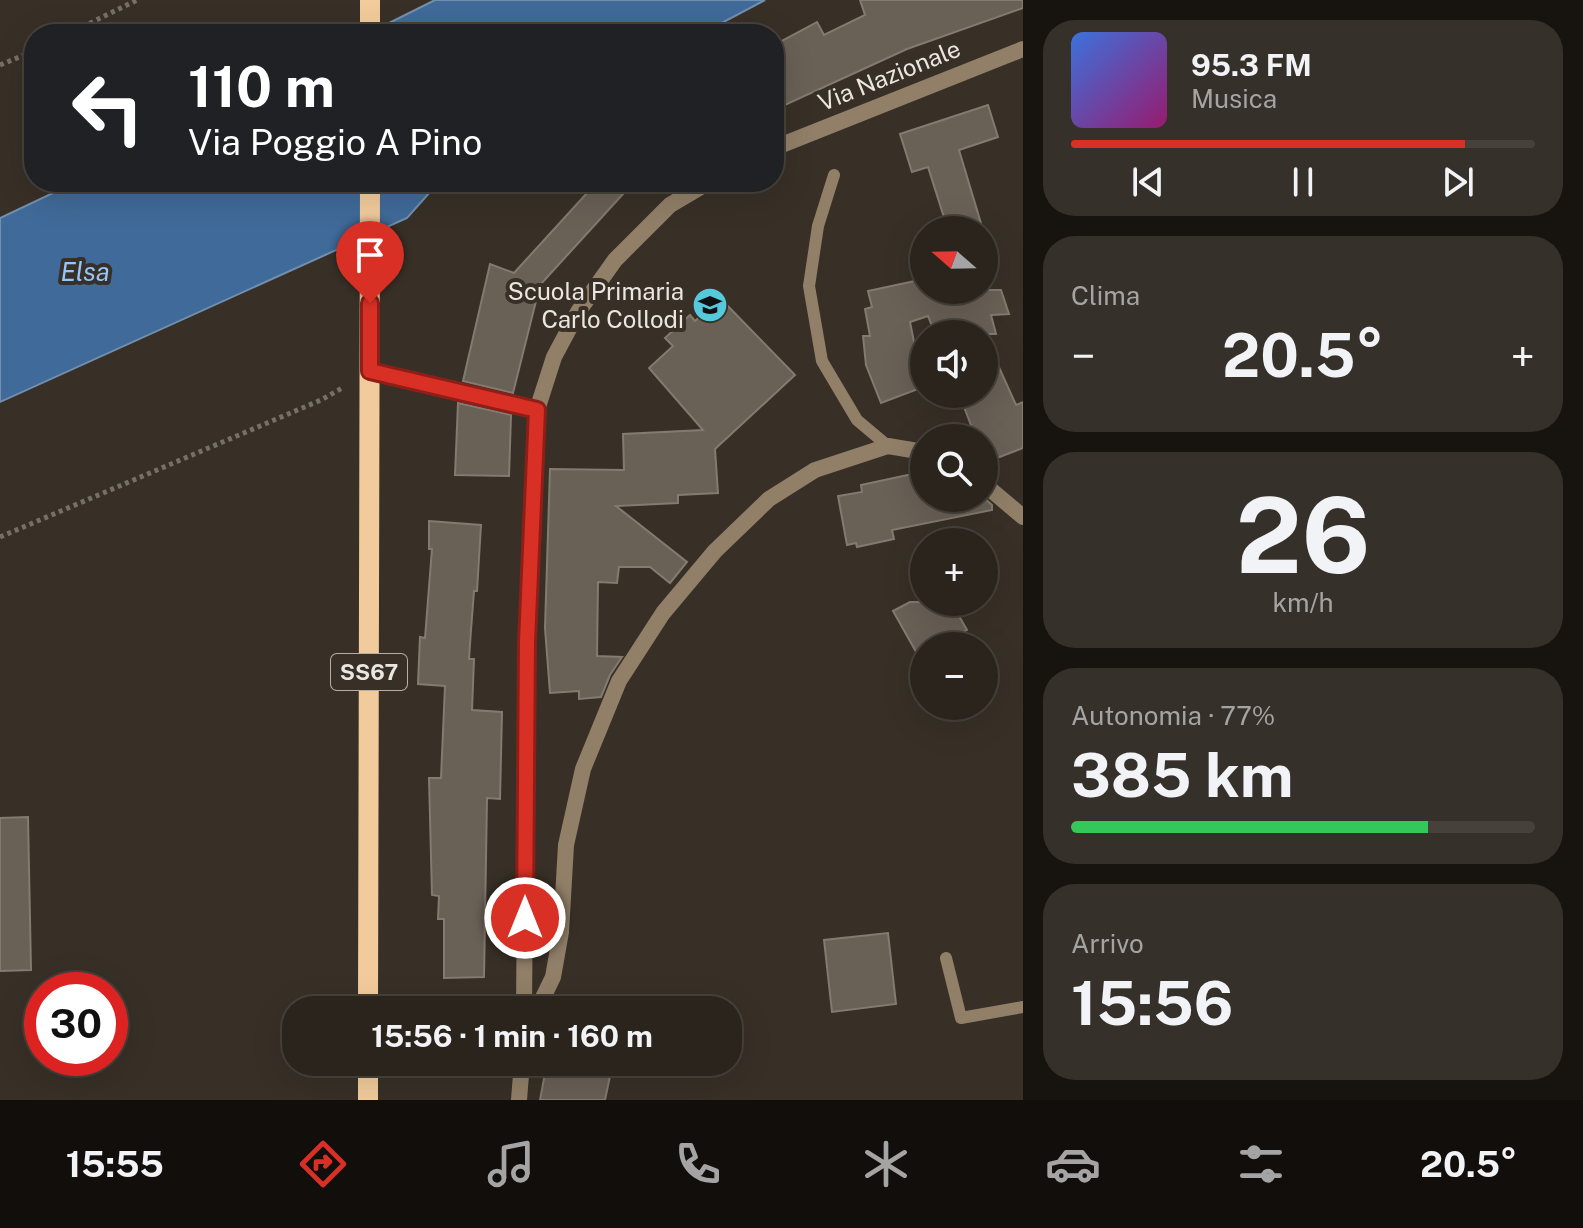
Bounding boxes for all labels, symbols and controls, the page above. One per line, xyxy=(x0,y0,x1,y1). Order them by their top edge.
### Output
street label: Via Nazionale xyxy=(814,34,964,116)
text: 95.3 FM xyxy=(1191,47,1312,83)
text: 110 m xyxy=(188,54,335,120)
icon: left xyxy=(56,56,160,160)
text: Musica xyxy=(1191,83,1277,114)
text: Via Poggio A Pino xyxy=(188,121,482,163)
icon: previous xyxy=(1126,160,1170,204)
icon: pause xyxy=(1281,160,1325,204)
icon: next xyxy=(1436,160,1480,204)
north arrow xyxy=(910,216,998,304)
map controls xyxy=(910,216,998,720)
pin xyxy=(336,221,404,303)
icon: arrive xyxy=(348,233,392,277)
water label: Elsa xyxy=(60,256,110,287)
place label: Scuola Primaria Carlo Collodi xyxy=(508,277,684,333)
text: Clima xyxy=(1071,280,1140,311)
school or university icon: Scuola Primaria Carlo Collodi xyxy=(691,286,729,324)
button: sound xyxy=(910,320,998,408)
text: 20.5° xyxy=(1222,320,1384,391)
text: − xyxy=(1071,330,1095,382)
text: + xyxy=(1511,330,1535,382)
button: search xyxy=(910,424,998,512)
text: 26 xyxy=(1236,474,1370,596)
button: + xyxy=(910,528,998,616)
text: km/h xyxy=(1272,587,1334,618)
button: − xyxy=(910,632,998,720)
road number: SS67 xyxy=(331,654,407,690)
text: Autonomia · 77% xyxy=(1071,700,1275,731)
text: 385 km xyxy=(1071,740,1294,811)
position arrow xyxy=(483,876,567,960)
text: Arrivo xyxy=(1071,928,1144,959)
text: 15:56 xyxy=(1071,968,1233,1039)
speed limit sign: 30 xyxy=(24,972,128,1076)
text: 15:56 · 1 min · 160 m xyxy=(371,1018,653,1054)
icon: directions xyxy=(295,1136,351,1192)
icon: music xyxy=(483,1136,539,1192)
icon: phone xyxy=(670,1136,726,1192)
icon: climate xyxy=(858,1136,914,1192)
icon: car xyxy=(1045,1136,1101,1192)
icon: filters xyxy=(1233,1136,1289,1192)
text: 15:55 xyxy=(66,1143,164,1185)
text: 20.5° xyxy=(1420,1143,1517,1185)

